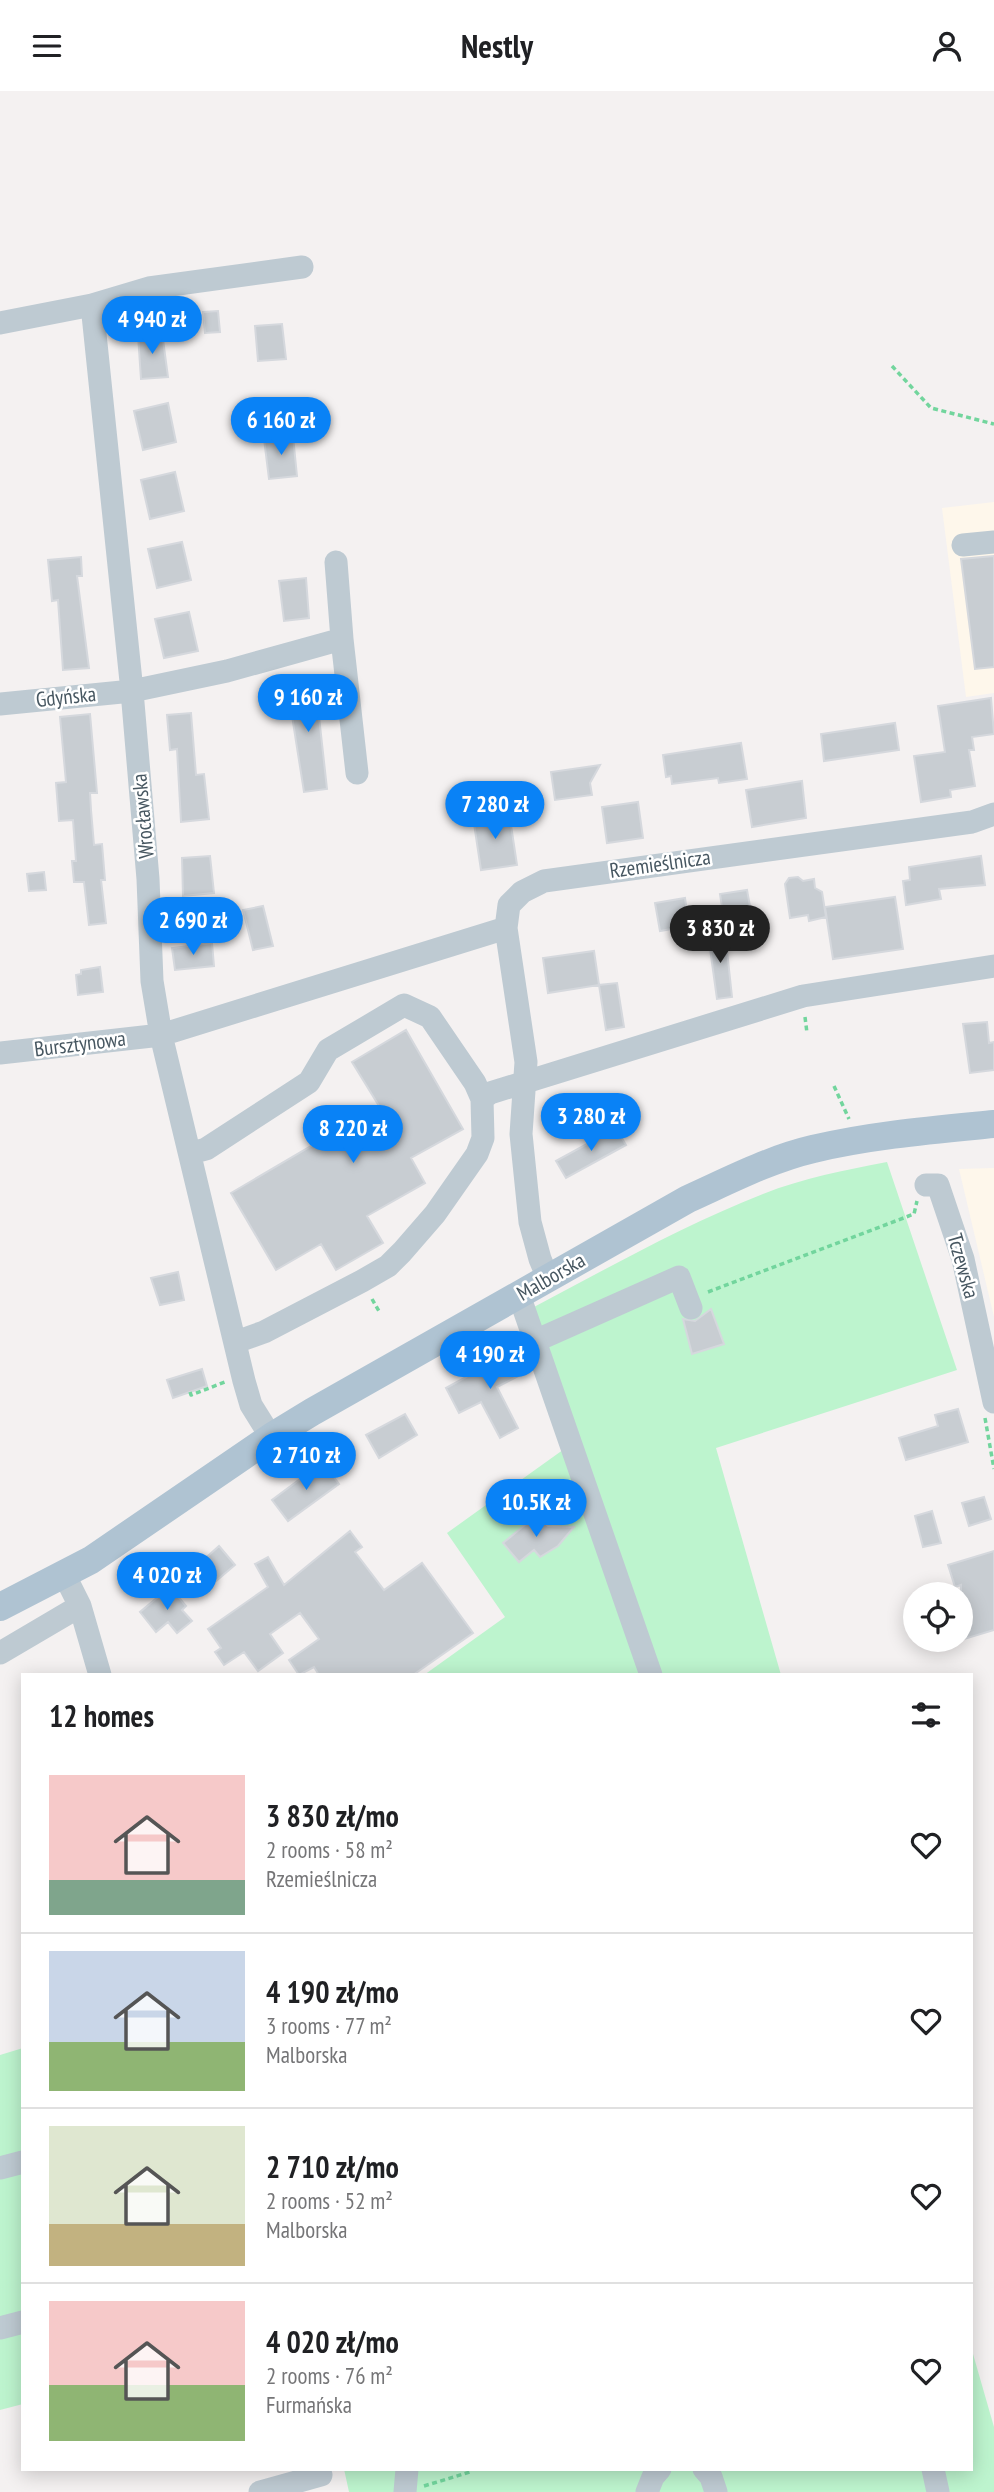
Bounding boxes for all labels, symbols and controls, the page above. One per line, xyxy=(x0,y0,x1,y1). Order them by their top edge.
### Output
text: Nestly xyxy=(461,25,533,67)
icon: menu xyxy=(28,27,66,65)
icon: person xyxy=(928,27,966,65)
pin: 4 940 zł xyxy=(80,296,224,356)
text: 4 940 zł xyxy=(118,304,186,333)
pin: 6 160 zł xyxy=(209,397,353,457)
text: 6 160 zł xyxy=(247,405,315,434)
pin: 9 160 zł xyxy=(236,675,380,734)
street label: Gdyńska xyxy=(35,680,97,713)
text: 9 160 zł xyxy=(274,682,342,711)
street label: Wrocławska xyxy=(125,772,160,860)
pin: 7 280 zł xyxy=(423,781,567,841)
text: 7 280 zł xyxy=(461,789,529,818)
street label: Rzemieślnicza xyxy=(608,843,712,884)
pin: 2 690 zł xyxy=(121,897,265,957)
text: 2 690 zł xyxy=(159,905,227,934)
pin: 3 830 zł xyxy=(648,905,792,965)
text: 3 830 zł xyxy=(686,913,754,942)
street label: Bursztynowa xyxy=(33,1025,127,1063)
pin: 3 280 zł xyxy=(519,1093,663,1153)
text: 3 280 zł xyxy=(557,1101,625,1130)
pin: 8 220 zł xyxy=(281,1105,425,1165)
text: 8 220 zł xyxy=(319,1113,387,1142)
street label: Tczewska xyxy=(941,1230,986,1301)
street label: Malborska xyxy=(512,1246,590,1307)
pin: 4 190 zł xyxy=(418,1331,562,1391)
text: 4 190 zł xyxy=(456,1339,524,1368)
pin: 2 710 zł xyxy=(234,1433,378,1492)
text: 2 710 zł xyxy=(272,1440,340,1469)
pin: 10.5K zł xyxy=(464,1479,608,1539)
text: 10.5K zł xyxy=(502,1487,570,1516)
pin: 4 020 zł xyxy=(95,1553,239,1612)
text: 4 020 zł xyxy=(133,1560,201,1589)
map controls xyxy=(903,1582,973,1652)
button: locate xyxy=(903,1582,973,1652)
text: 12 homes xyxy=(49,1696,154,1735)
icon: filters xyxy=(907,1696,945,1734)
text: 3 830 zł/mo xyxy=(266,1796,399,1835)
icon: home xyxy=(105,1803,189,1887)
icon: heart xyxy=(907,1826,945,1864)
text: 2 rooms · 58 m² xyxy=(266,1835,393,1864)
text: Rzemieślnicza xyxy=(266,1864,377,1893)
text: 4 190 zł/mo xyxy=(266,1972,399,2011)
icon: home xyxy=(105,1979,189,2063)
icon: heart xyxy=(907,2002,945,2040)
text: 3 rooms · 77 m² xyxy=(266,2011,392,2040)
text: Malborska xyxy=(266,2040,347,2069)
text: 2 710 zł/mo xyxy=(266,2147,399,2186)
icon: home xyxy=(105,2154,189,2238)
icon: heart xyxy=(907,2177,945,2215)
text: 2 rooms · 52 m² xyxy=(266,2186,393,2215)
text: Malborska xyxy=(266,2215,347,2244)
text: 4 020 zł/mo xyxy=(266,2322,399,2361)
icon: home xyxy=(105,2329,189,2413)
icon: heart xyxy=(907,2352,945,2390)
text: 2 rooms · 76 m² xyxy=(266,2361,393,2390)
text: Furmańska xyxy=(266,2390,352,2419)

